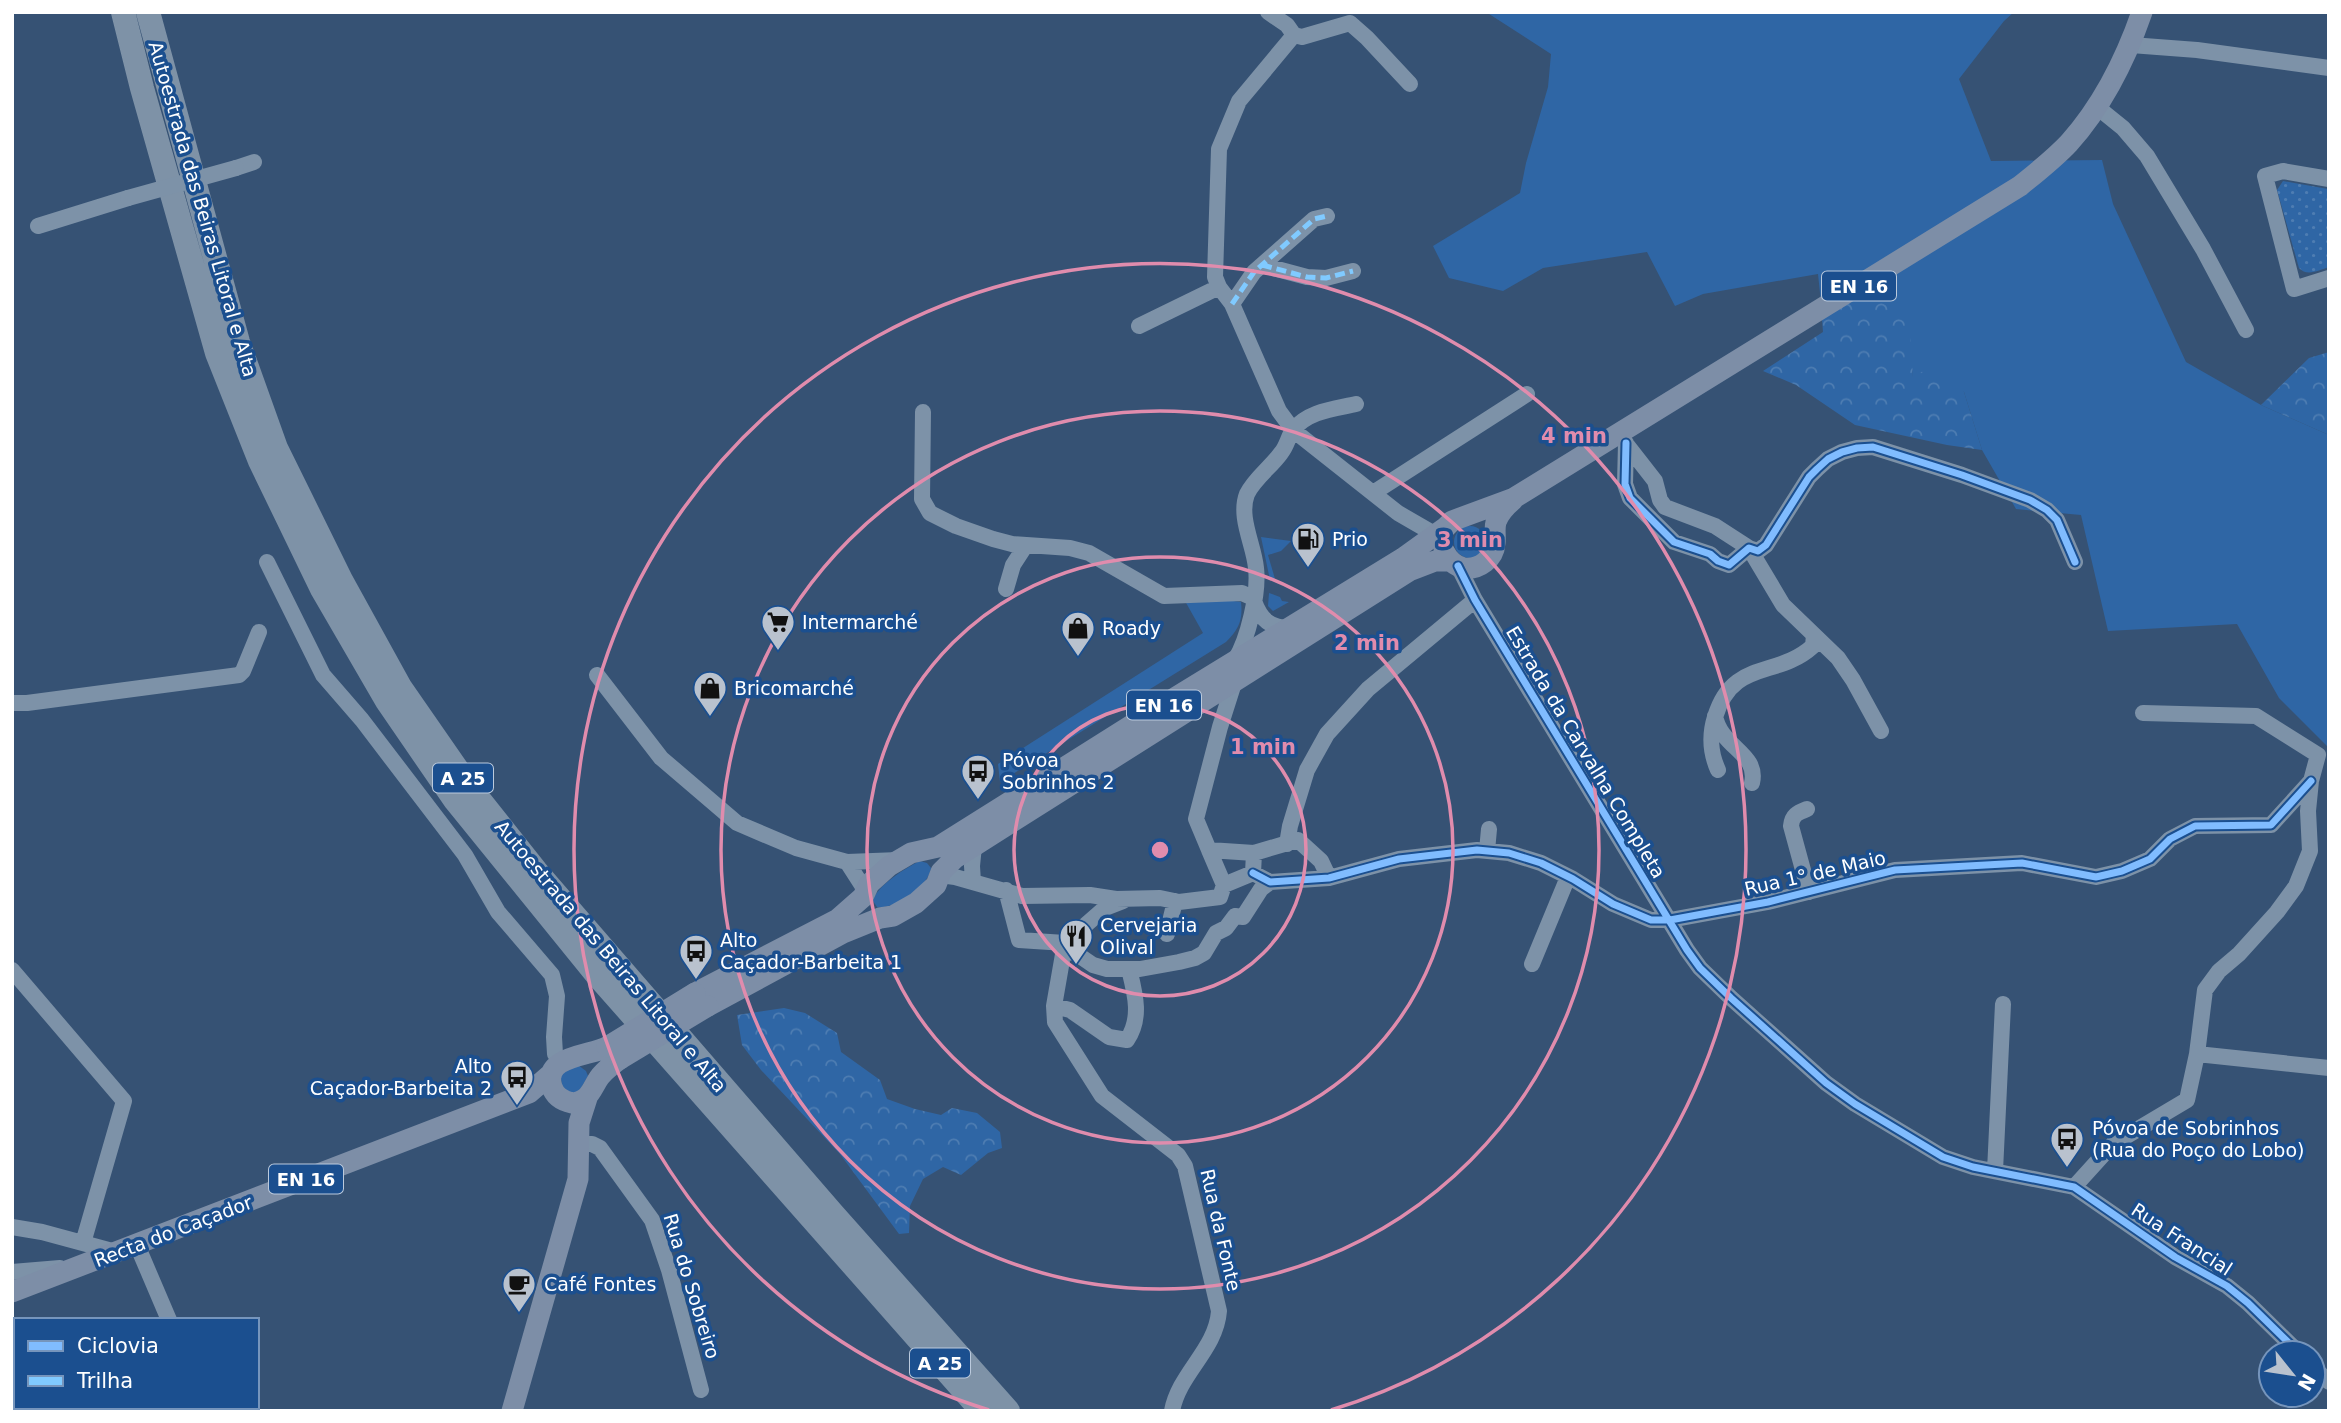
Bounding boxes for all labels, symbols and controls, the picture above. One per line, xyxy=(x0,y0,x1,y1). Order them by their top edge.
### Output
street label: Autoestrada das Beiras Litoral e Alta xyxy=(144,39,262,379)
road number: EN 16 xyxy=(1822,272,1896,300)
text: 4 min xyxy=(1541,424,1607,448)
fuel station icon: Prio xyxy=(1289,520,1327,569)
place label: Prio xyxy=(1332,528,1368,550)
text: 3 min xyxy=(1437,528,1503,552)
supermarket icon: Intermarché xyxy=(759,603,797,652)
shop icon: Roady xyxy=(1059,609,1097,658)
place label: Intermarché xyxy=(802,611,918,633)
place label: Roady xyxy=(1102,617,1161,639)
street label: Estrada da Carvalha Completa xyxy=(1502,622,1670,882)
text: 2 min xyxy=(1334,631,1400,655)
shop icon: Bricomarché xyxy=(691,669,729,718)
place label: Bricomarché xyxy=(734,677,854,699)
road number: EN 16 xyxy=(1127,690,1201,720)
text: 1 min xyxy=(1230,735,1296,759)
place label: Póvoa Sobrinhos 2 xyxy=(1002,749,1115,793)
bus stop icon: Póvoa Sobrinhos 2 xyxy=(959,752,997,801)
road number: A 25 xyxy=(433,764,493,792)
street label: Autoestrada das Beiras Litoral e Alta xyxy=(491,816,731,1096)
centre of rings xyxy=(1148,838,1172,862)
street label: Rua 1° de Maio xyxy=(1742,846,1888,900)
place label: Cervejaria Olival xyxy=(1100,914,1197,958)
restaurant icon: Cervejaria Olival xyxy=(1057,917,1095,966)
place label: Alto Caçador-Barbeita 1 xyxy=(720,929,902,973)
bus stop icon: Alto Caçador-Barbeita 1 xyxy=(677,932,715,981)
place label: Alto Caçador-Barbeita 2 xyxy=(310,1055,492,1099)
bus stop icon: Alto Caçador-Barbeita 2 xyxy=(498,1058,536,1107)
place label: Póvoa de Sobrinhos (Rua do Poço do Lobo) xyxy=(2092,1117,2304,1161)
bus stop icon: Póvoa de Sobrinhos (Rua do Poço do Lobo) xyxy=(2048,1120,2086,1169)
road number: EN 16 xyxy=(269,1164,343,1194)
street label: Rua da Fonte xyxy=(1196,1167,1246,1293)
street label: Recta do Caçador xyxy=(91,1191,255,1271)
street label: Rua Francial xyxy=(2127,1198,2237,1280)
street label: Rua do Sobreiro xyxy=(659,1211,725,1361)
cafe icon: Café Fontes xyxy=(500,1265,538,1314)
place label: Café Fontes xyxy=(544,1273,656,1295)
legend xyxy=(14,1318,259,1409)
text: Ciclovia xyxy=(77,1334,159,1358)
north arrow xyxy=(2257,1339,2327,1409)
road number: A 25 xyxy=(910,1348,970,1378)
text: Trilha xyxy=(76,1369,133,1393)
text: N xyxy=(2293,1370,2320,1395)

